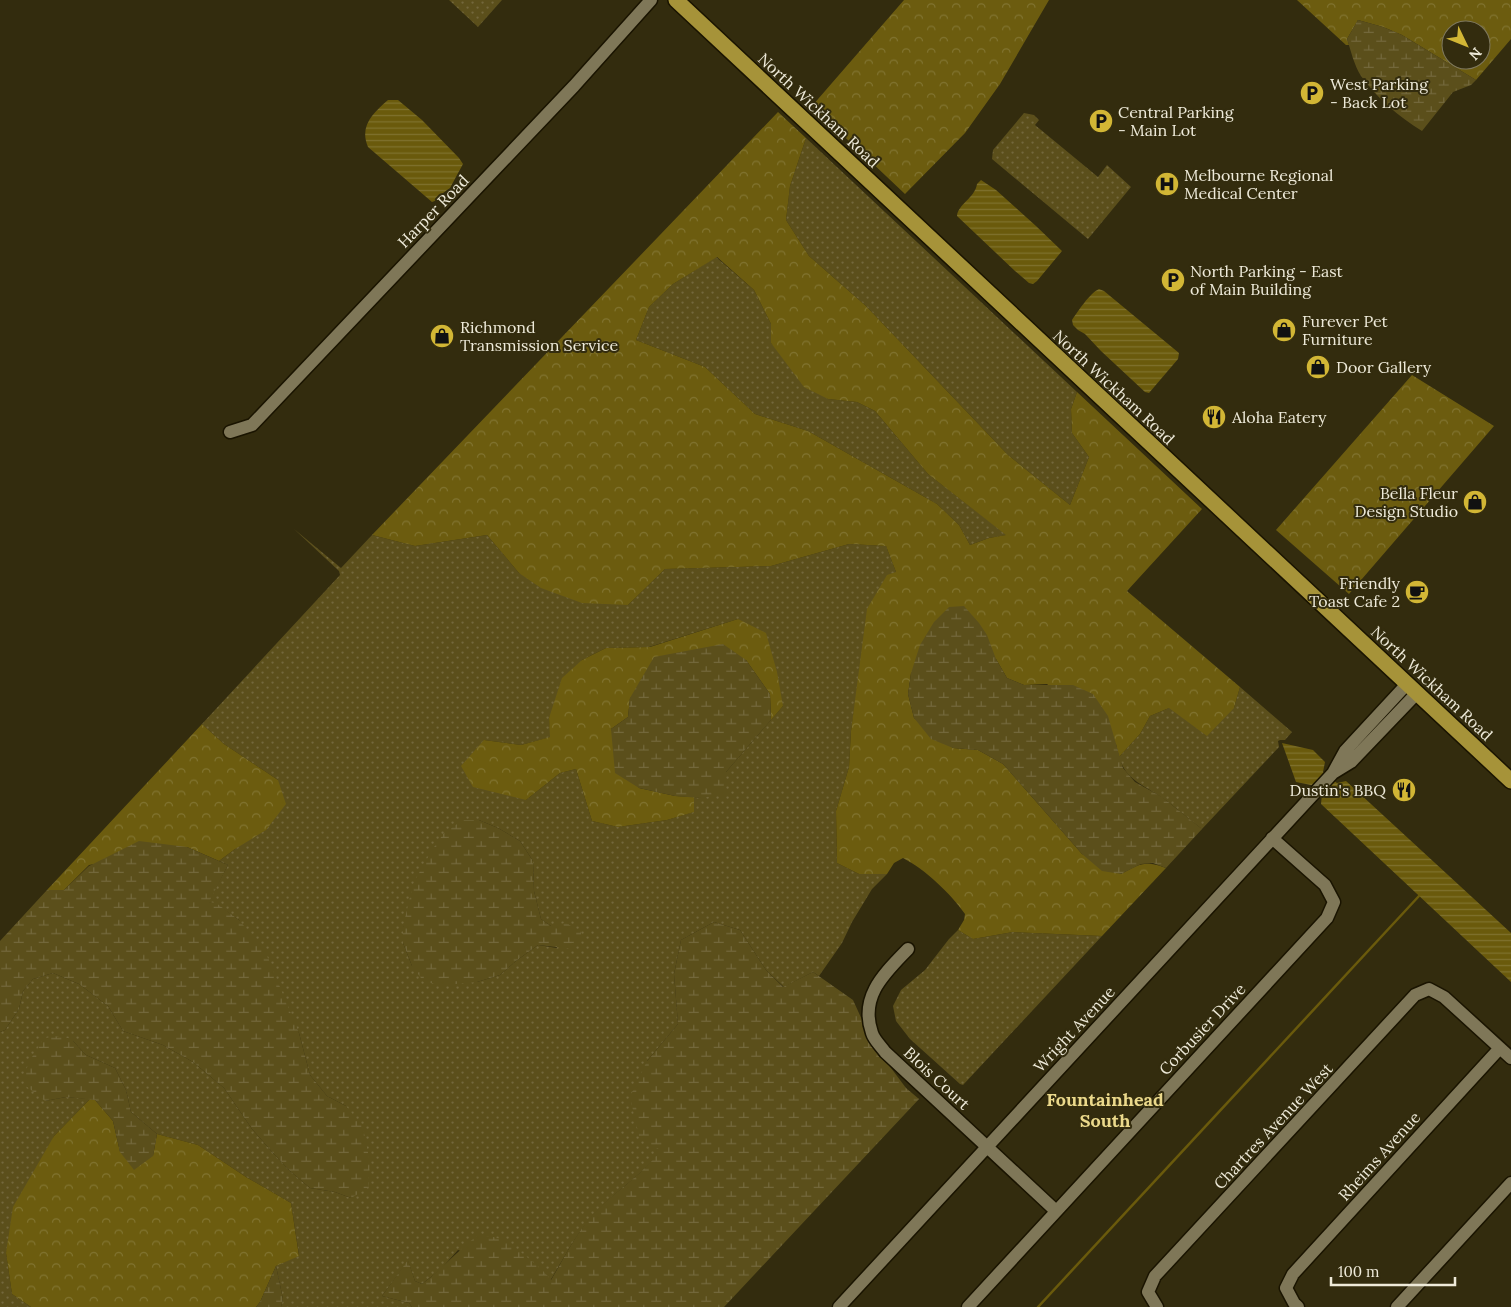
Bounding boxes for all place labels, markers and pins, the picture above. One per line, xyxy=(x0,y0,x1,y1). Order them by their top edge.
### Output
place label: West Parking - Back Lot xyxy=(1330,74,1429,112)
parking icon: West Parking - Back Lot xyxy=(1299,80,1325,106)
place label: Central Parking - Main Lot xyxy=(1118,102,1235,140)
parking icon: Central Parking - Main Lot xyxy=(1088,108,1114,134)
place label: Melbourne Regional Medical Center xyxy=(1184,165,1333,203)
hospital icon: Melbourne Regional Medical Center xyxy=(1154,171,1180,197)
place label: North Parking - East of Main Building xyxy=(1190,261,1344,299)
parking icon: North Parking - East of Main Building xyxy=(1160,267,1186,293)
place label: Furever Pet Furniture xyxy=(1302,311,1388,349)
place label: Richmond Transmission Service xyxy=(460,317,618,355)
shop icon: Furever Pet Furniture xyxy=(1271,317,1297,343)
shop icon: Richmond Transmission Service xyxy=(429,323,455,349)
shop icon: Door Gallery xyxy=(1305,354,1331,380)
place label: Door Gallery xyxy=(1336,357,1432,377)
restaurant icon: Aloha Eatery xyxy=(1201,404,1227,430)
place label: Aloha Eatery xyxy=(1231,407,1327,427)
place label: Bella Fleur Design Studio xyxy=(1355,483,1458,521)
shop icon: Bella Fleur Design Studio xyxy=(1462,489,1488,515)
place label: Friendly Toast Cafe 2 xyxy=(1309,573,1401,611)
cafe icon: Friendly Toast Cafe 2 xyxy=(1404,579,1430,605)
restaurant icon: Dustin's BBQ xyxy=(1391,777,1417,803)
place label: Dustin's BBQ xyxy=(1289,780,1386,800)

